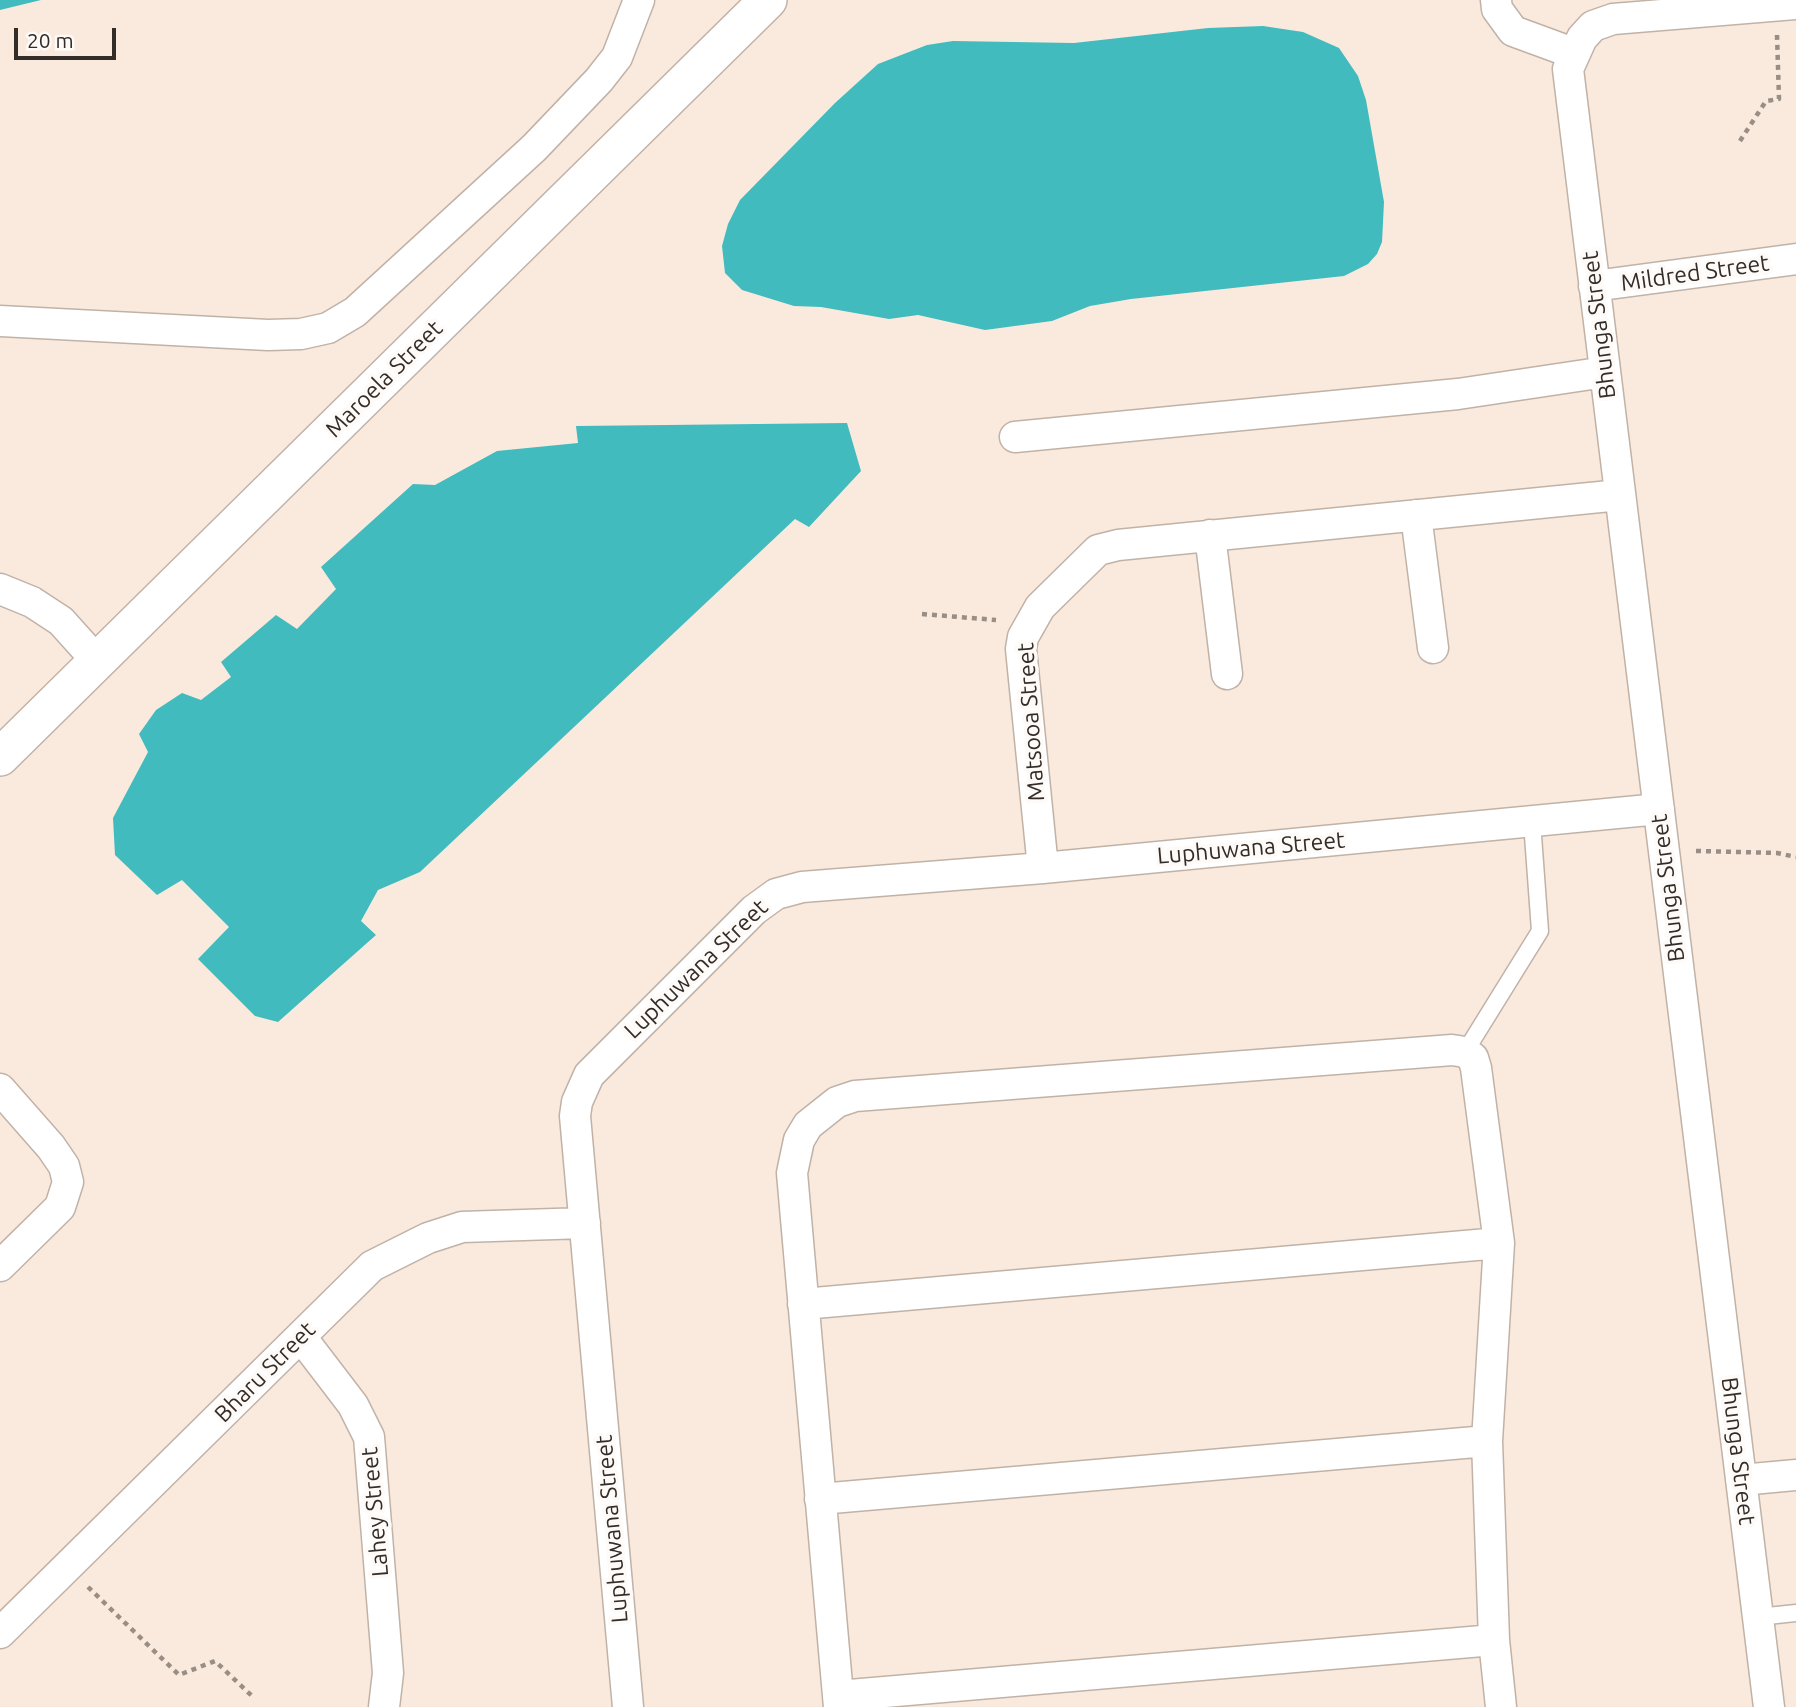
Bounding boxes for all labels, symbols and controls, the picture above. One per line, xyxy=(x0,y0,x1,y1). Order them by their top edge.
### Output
scale bar xyxy=(18,14,119,58)
text: 20 m xyxy=(27,28,74,52)
street label: Mildred Street xyxy=(1619,249,1771,297)
street label: Bhunga Street xyxy=(1576,250,1622,400)
street label: Maroela Street xyxy=(320,315,448,443)
street label: Matsooa Street xyxy=(1012,642,1050,802)
street label: Bhunga Street xyxy=(1645,813,1691,963)
street label: Luphuwana Street xyxy=(1156,826,1346,870)
street label: Luphuwana Street xyxy=(619,894,773,1044)
street label: Bharu Street xyxy=(209,1316,321,1428)
street label: Bhunga Street xyxy=(1715,1376,1761,1526)
street label: Luphuwana Street xyxy=(590,1434,634,1624)
street label: Lahey Street xyxy=(356,1446,394,1578)

